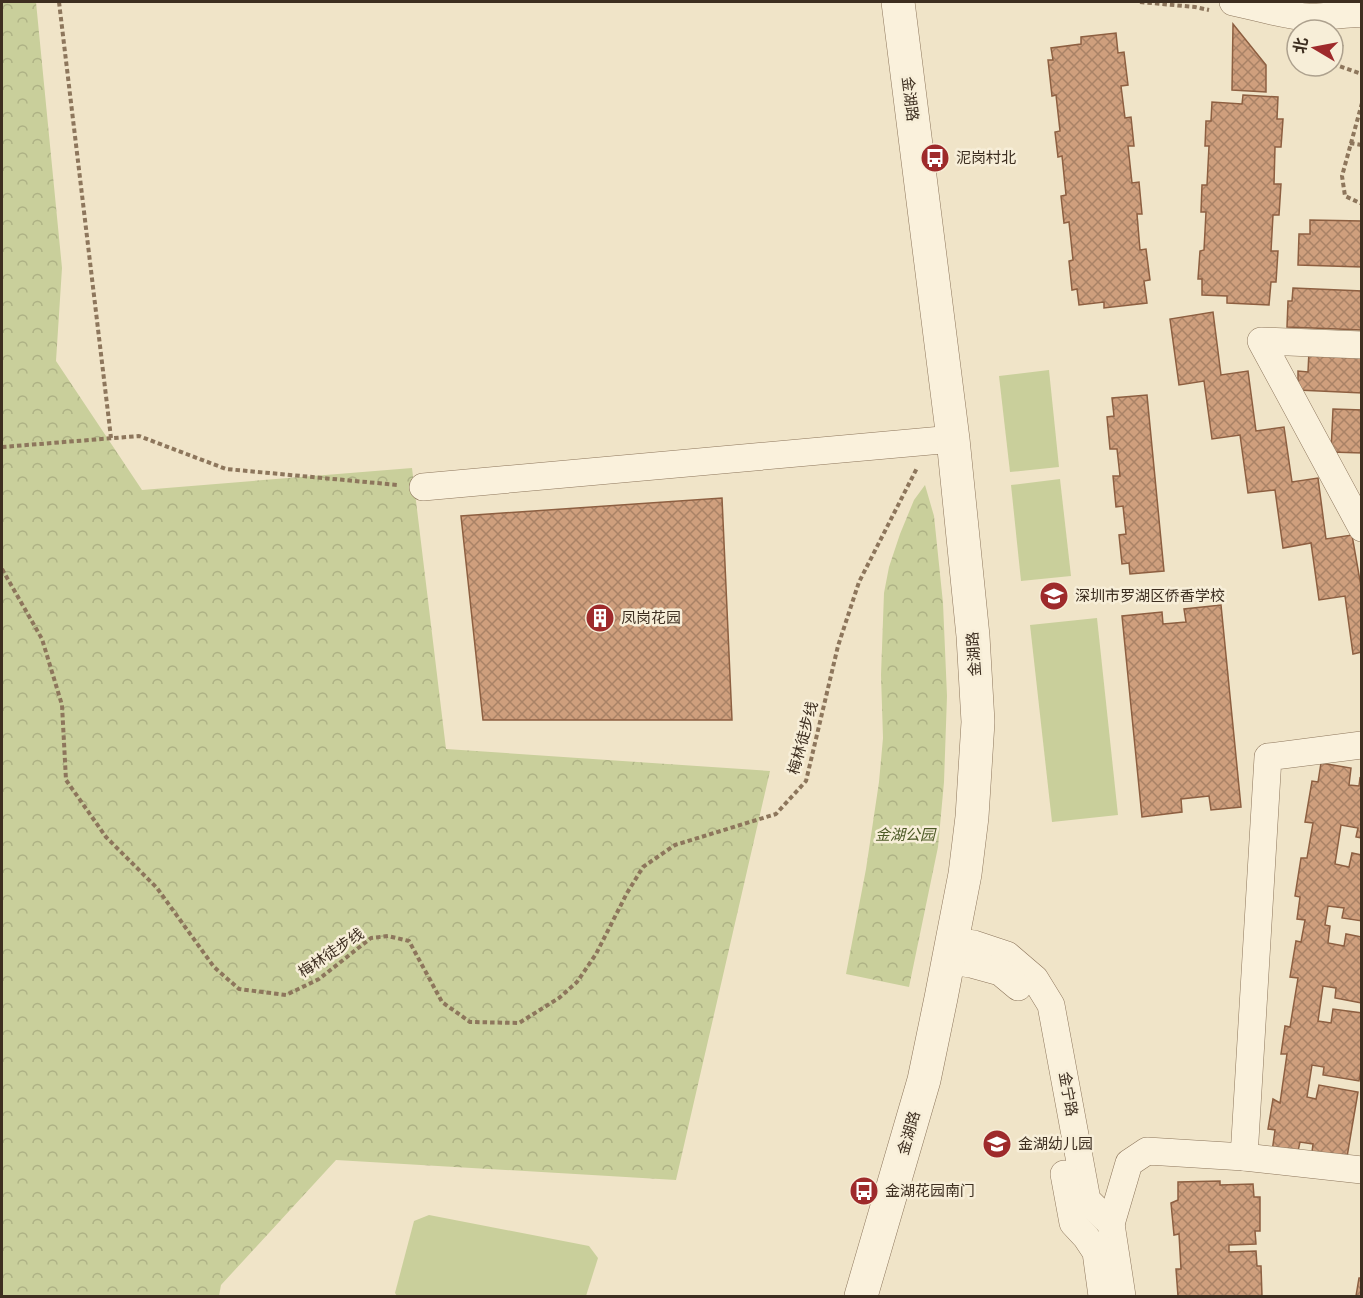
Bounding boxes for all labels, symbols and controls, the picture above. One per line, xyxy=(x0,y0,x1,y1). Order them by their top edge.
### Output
north arrow xyxy=(1285,18,1345,78)
text: 北 xyxy=(1290,36,1311,55)
street label: 金湖路 xyxy=(898,76,922,122)
bus stop icon: 泥岗村北 xyxy=(919,142,951,174)
place label: 泥岗村北 xyxy=(956,149,1016,167)
school or university icon: 深圳市罗湖区侨香学校 xyxy=(1038,580,1070,612)
place label: 深圳市罗湖区侨香学校 xyxy=(1075,587,1225,605)
building icon: 凤岗花园 xyxy=(584,602,616,634)
place label: 凤岗花园 xyxy=(621,609,681,627)
street label: 金湖路 xyxy=(963,631,985,677)
street label: 梅林徒步线 xyxy=(785,699,821,777)
park label: 金湖公园 xyxy=(875,826,937,844)
street label: 梅林徒步线 xyxy=(295,925,367,981)
street label: 金宁路 xyxy=(1055,1070,1081,1118)
street label: 金湖路 xyxy=(894,1109,924,1157)
school or university icon: 金湖幼儿园 xyxy=(981,1128,1013,1160)
place label: 金湖幼儿园 xyxy=(1018,1135,1093,1153)
bus stop icon: 金湖花园南门 xyxy=(848,1175,880,1207)
place label: 金湖花园南门 xyxy=(885,1182,975,1200)

